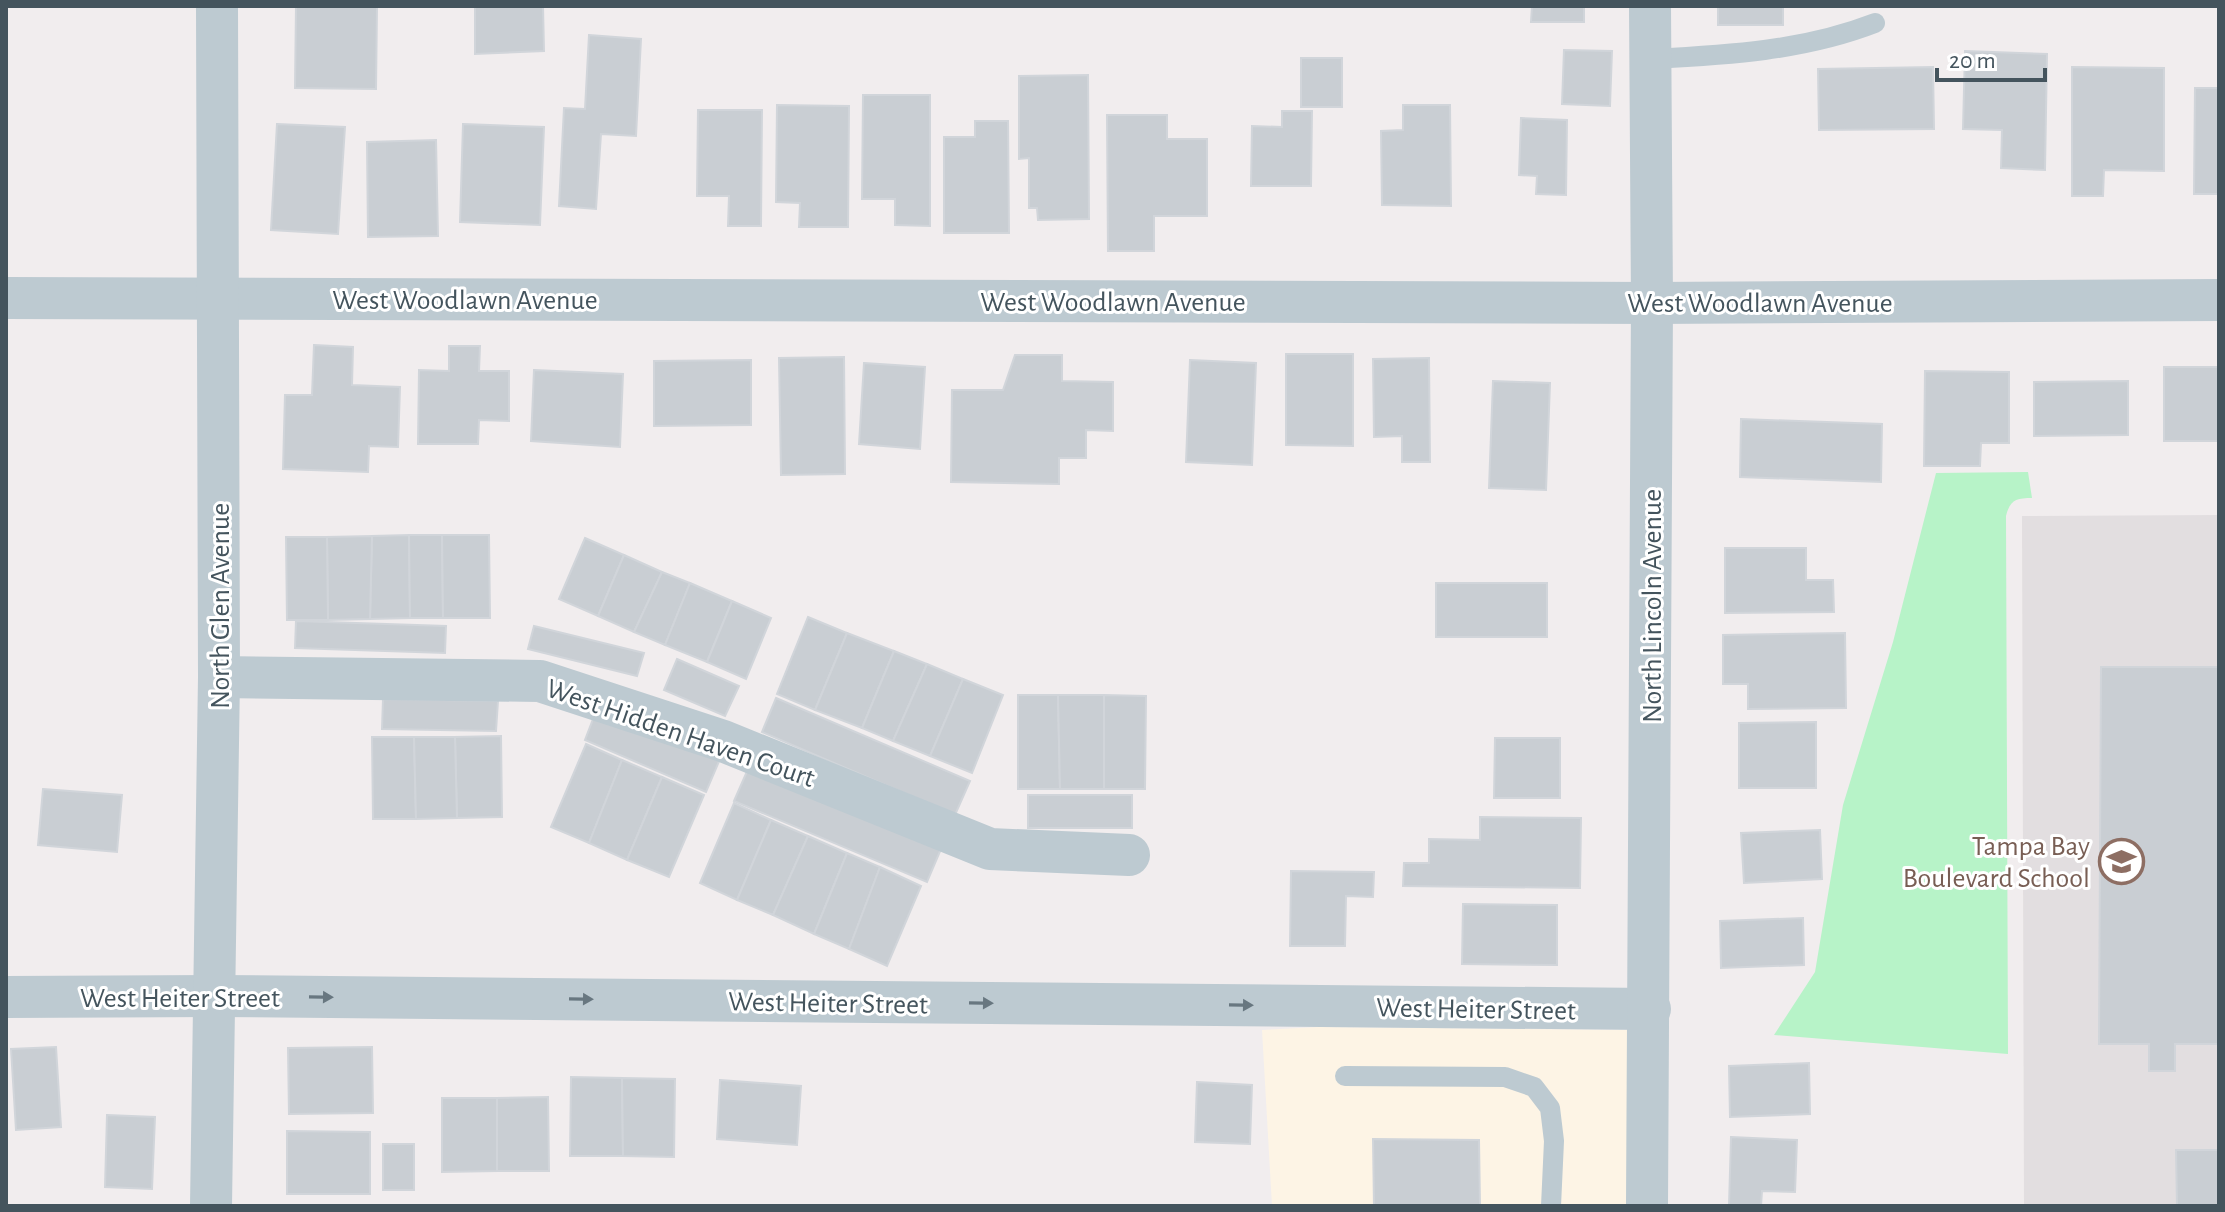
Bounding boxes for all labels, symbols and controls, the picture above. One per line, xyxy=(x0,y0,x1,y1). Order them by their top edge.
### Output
scale bar xyxy=(1937,32,2045,82)
text: 20 m xyxy=(1949,49,1996,73)
street label: West Woodlawn Avenue xyxy=(332,287,598,315)
street label: West Woodlawn Avenue xyxy=(980,289,1246,317)
street label: West Woodlawn Avenue xyxy=(1627,290,1893,318)
street label: North Lincoln Avenue xyxy=(1639,489,1667,723)
street label: North Glen Avenue xyxy=(207,503,235,709)
street label: West Hidden Haven Court xyxy=(543,675,818,793)
place label: Tampa Bay Boulevard School xyxy=(1903,833,2090,893)
school or university icon: Tampa Bay Boulevard School xyxy=(2097,837,2145,885)
street label: West Heiter Street xyxy=(80,985,280,1013)
street label: West Heiter Street xyxy=(728,988,928,1020)
one-way arrow xyxy=(309,991,334,1003)
one-way arrow xyxy=(569,993,594,1006)
street label: West Heiter Street xyxy=(1376,994,1576,1026)
one-way arrow xyxy=(969,997,994,1009)
one-way arrow xyxy=(1229,999,1254,1012)

